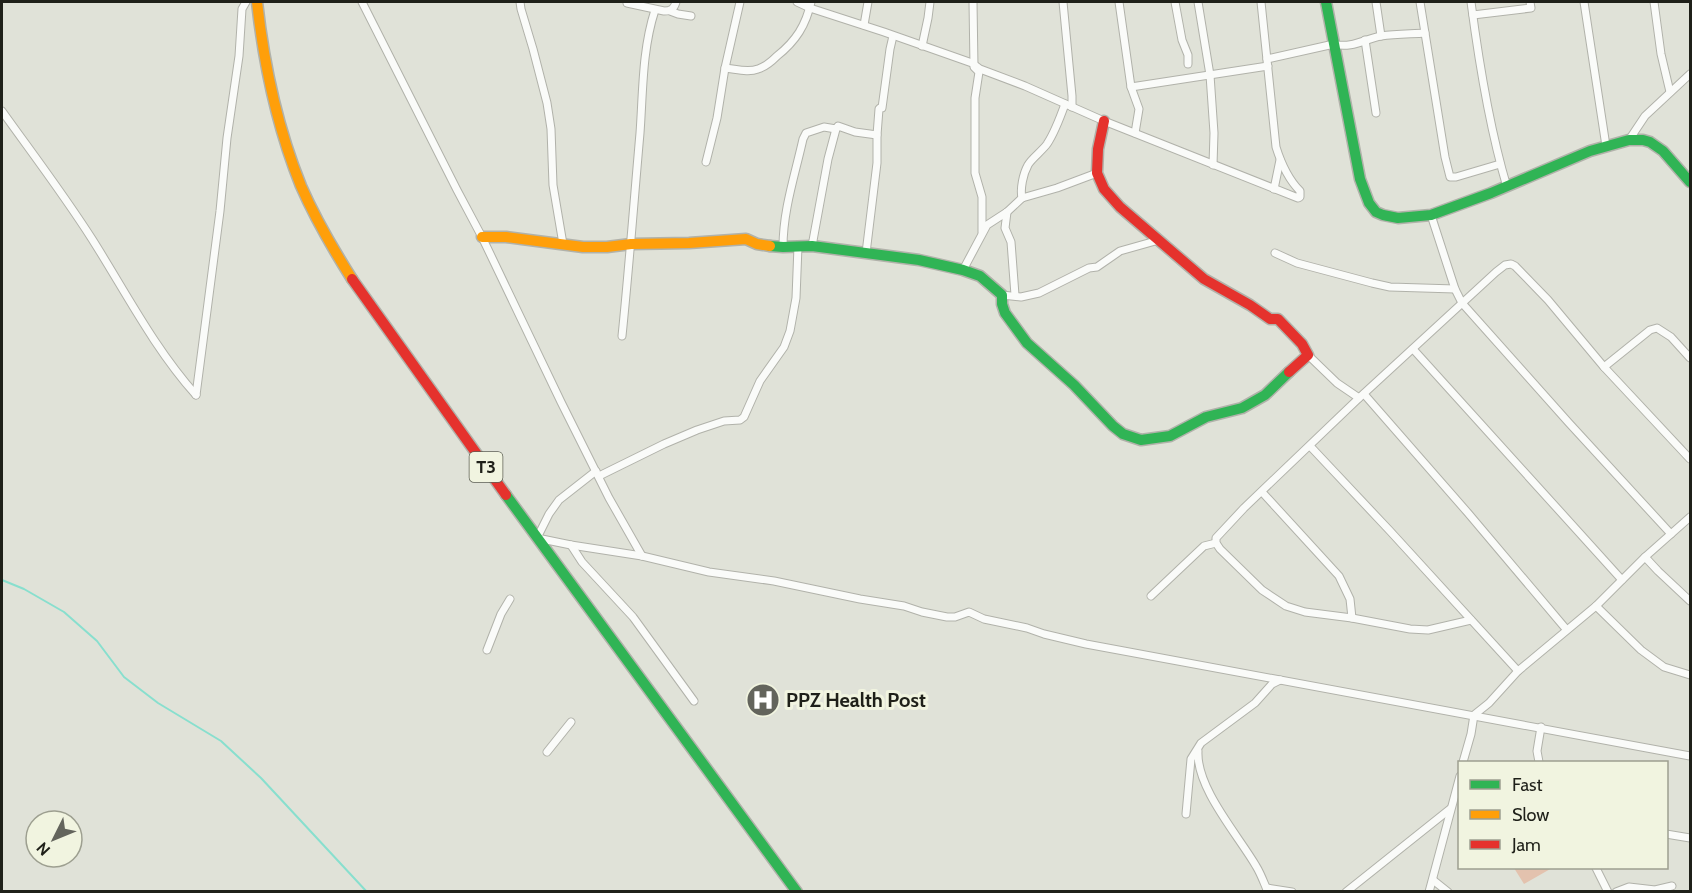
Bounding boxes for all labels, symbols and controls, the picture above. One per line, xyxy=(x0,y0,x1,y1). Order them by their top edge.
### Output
road number: T3 xyxy=(470,452,502,482)
hospital icon: PPZ Health Post xyxy=(745,682,781,718)
place label: PPZ Health Post xyxy=(786,688,926,712)
legend xyxy=(1458,761,1668,869)
text: Fast xyxy=(1512,774,1543,796)
text: Slow xyxy=(1512,804,1549,826)
north arrow xyxy=(24,809,84,869)
text: Jam xyxy=(1511,834,1541,856)
text: N xyxy=(33,838,54,860)

